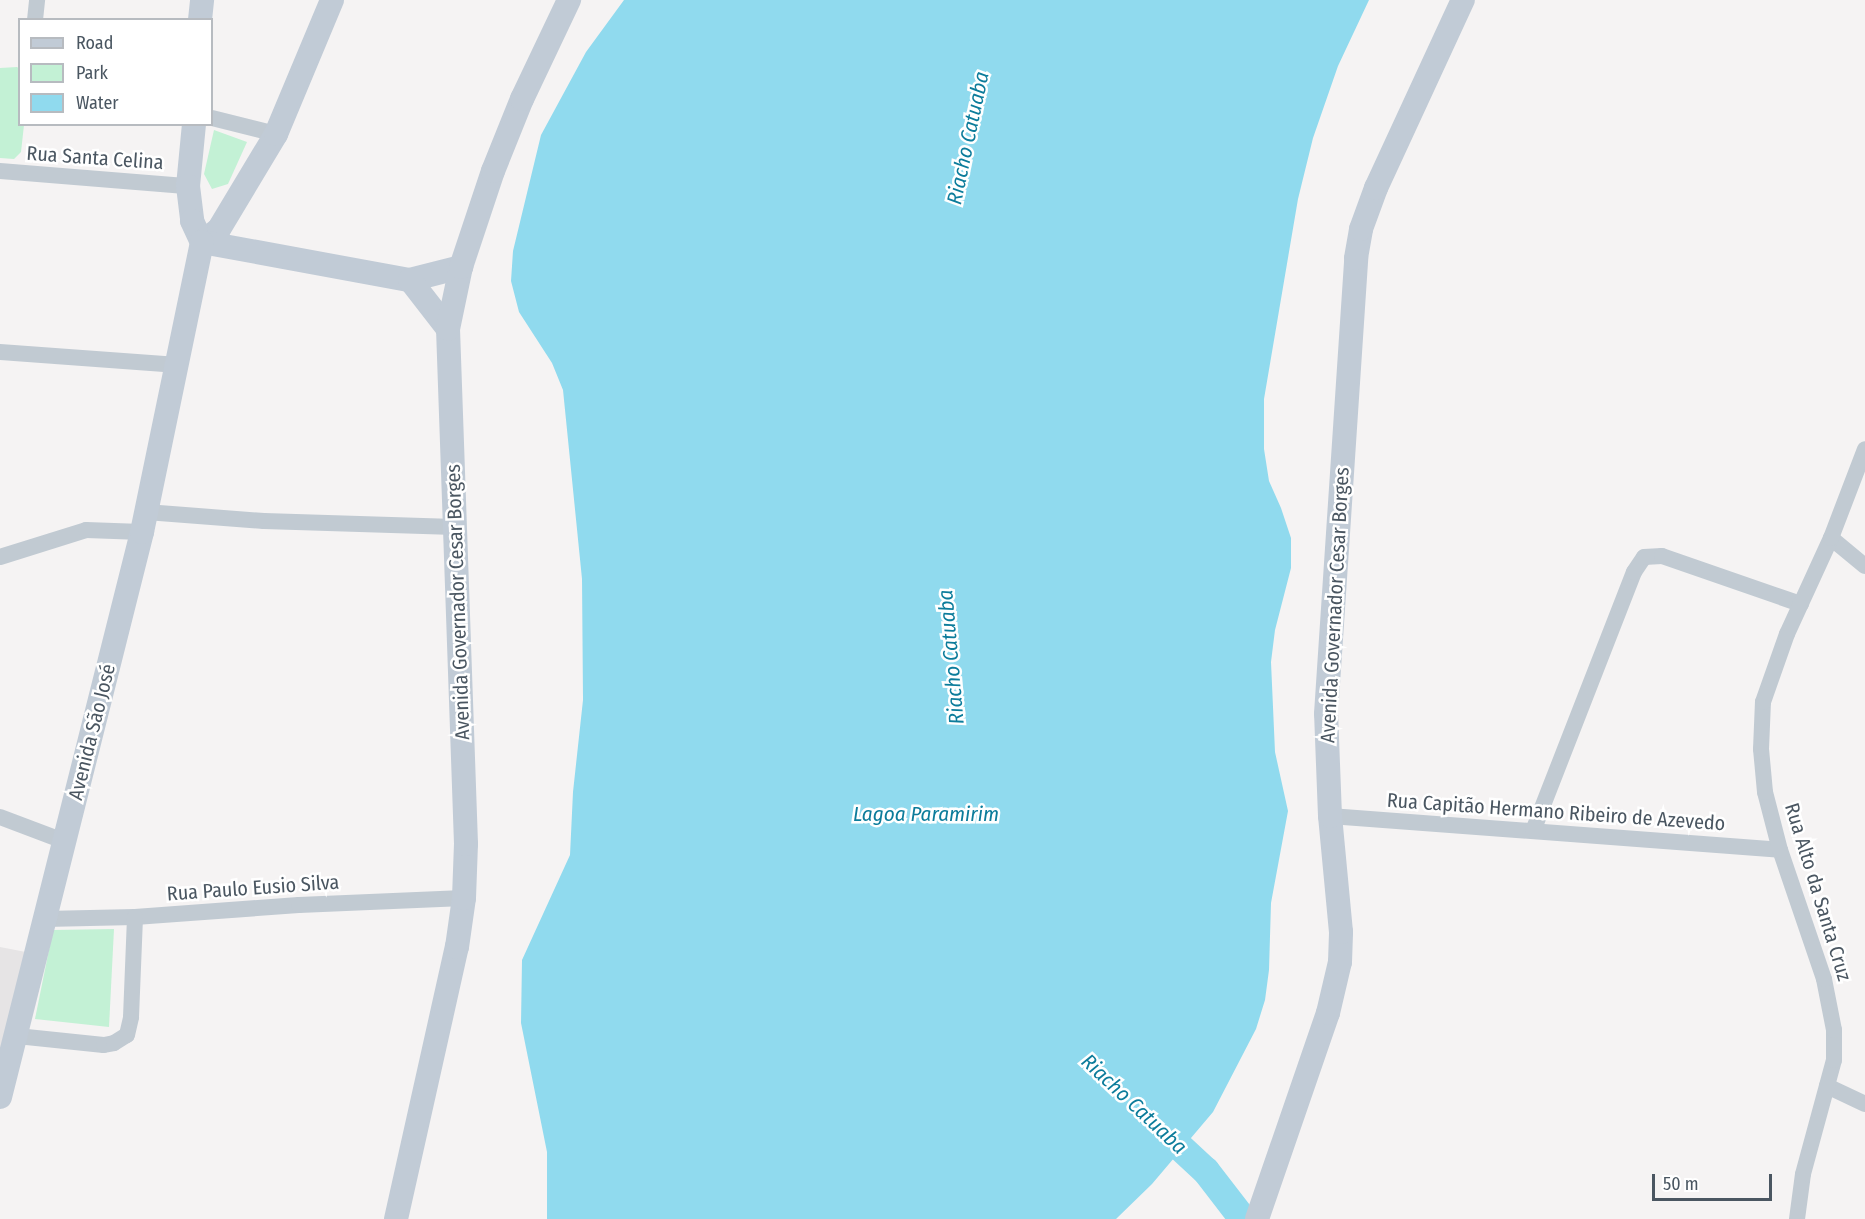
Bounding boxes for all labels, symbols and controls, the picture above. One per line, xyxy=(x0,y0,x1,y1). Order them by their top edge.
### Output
legend xyxy=(18,18,213,126)
text: Road xyxy=(76,32,113,54)
text: Park xyxy=(76,62,108,84)
water label: Riacho Catuaba xyxy=(942,69,994,207)
text: Water xyxy=(76,92,119,114)
street label: Rua Santa Celina xyxy=(26,141,164,175)
street label: Avenida Governador Cesar Borges xyxy=(441,464,475,740)
street label: Avenida Governador Cesar Borges xyxy=(1316,467,1354,743)
water label: Riacho Catuaba xyxy=(933,589,969,725)
street label: Avenida São José xyxy=(63,661,121,803)
street label: Rua Capitão Hermano Ribeiro de Azevedo xyxy=(1386,788,1726,836)
street label: Rua Alto da Santa Cruz xyxy=(1780,800,1856,984)
water label: Lagoa Paramirim xyxy=(853,801,999,827)
street label: Rua Paulo Eusio Silva xyxy=(166,870,340,906)
water label: Riacho Catuaba xyxy=(1076,1049,1192,1159)
scale bar xyxy=(1655,1162,1775,1200)
text: 50 m xyxy=(1663,1173,1699,1195)

